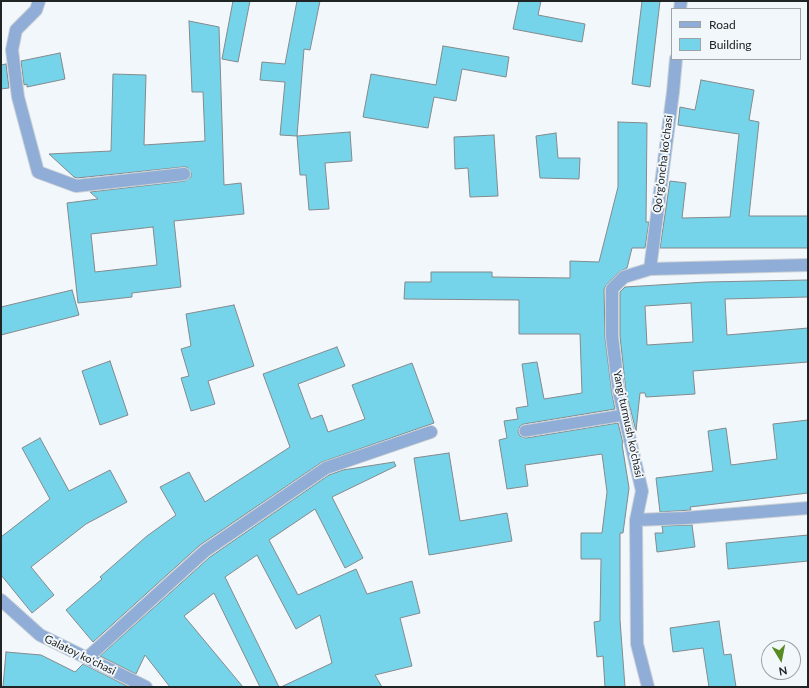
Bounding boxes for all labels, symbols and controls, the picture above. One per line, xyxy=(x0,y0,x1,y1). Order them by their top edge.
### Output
legend xyxy=(671,8,801,60)
text: Road xyxy=(709,17,736,32)
text: Building xyxy=(709,37,752,52)
street label: Qo‘rg‘oncha ko‘chasi xyxy=(650,114,676,214)
street label: Yangi turmush ko'chasi xyxy=(610,369,646,479)
street label: Galatoy ko'chasi xyxy=(42,632,118,678)
north arrow xyxy=(761,640,801,680)
text: N xyxy=(778,664,788,678)

